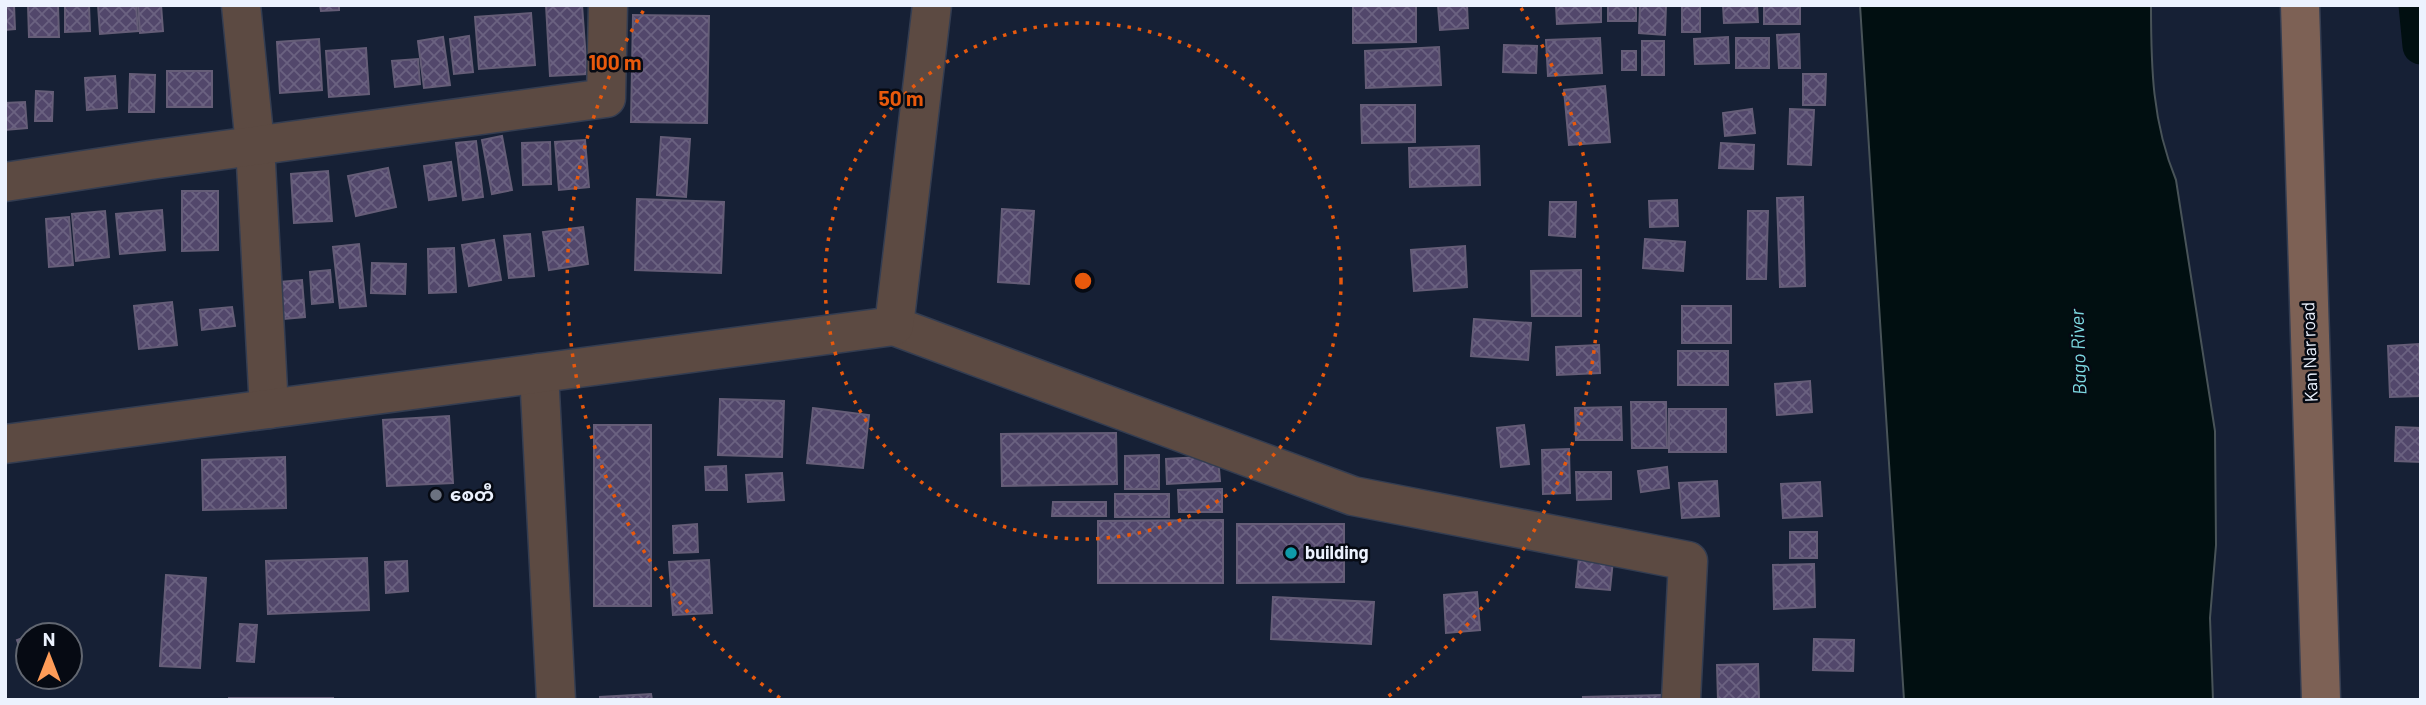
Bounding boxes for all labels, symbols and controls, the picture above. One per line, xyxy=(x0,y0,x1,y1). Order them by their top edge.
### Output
text: 100 m xyxy=(588,49,642,74)
text: 50 m xyxy=(878,85,924,110)
centre of rings xyxy=(1071,269,1095,293)
street label: Kan Nar road xyxy=(2296,302,2322,403)
water label: Bago River xyxy=(2064,307,2090,395)
place label: စေတီ xyxy=(450,483,494,505)
marker: စေတီ xyxy=(428,487,444,503)
place label: building xyxy=(1305,541,1369,563)
marker: building xyxy=(1283,545,1299,561)
north arrow xyxy=(14,621,84,691)
text: N xyxy=(43,627,55,650)

